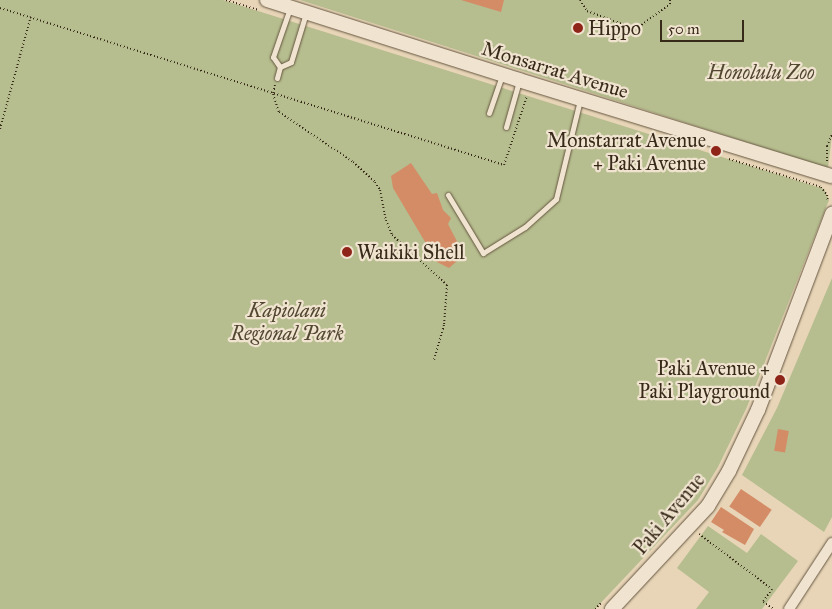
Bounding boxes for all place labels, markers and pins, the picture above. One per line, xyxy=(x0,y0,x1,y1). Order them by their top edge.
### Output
place label: Hippo xyxy=(588,16,641,40)
marker: Hippo xyxy=(572,22,584,34)
place label: Monstarrat Avenue + Paki Avenue xyxy=(547,128,706,175)
marker: Monstarrat Avenue + Paki Avenue xyxy=(710,145,722,157)
place label: Waikiki Shell xyxy=(357,240,465,264)
marker: Waikiki Shell xyxy=(341,246,353,258)
place label: Paki Avenue + Paki Playground xyxy=(638,356,770,403)
marker: Paki Avenue + Paki Playground xyxy=(774,374,786,386)

